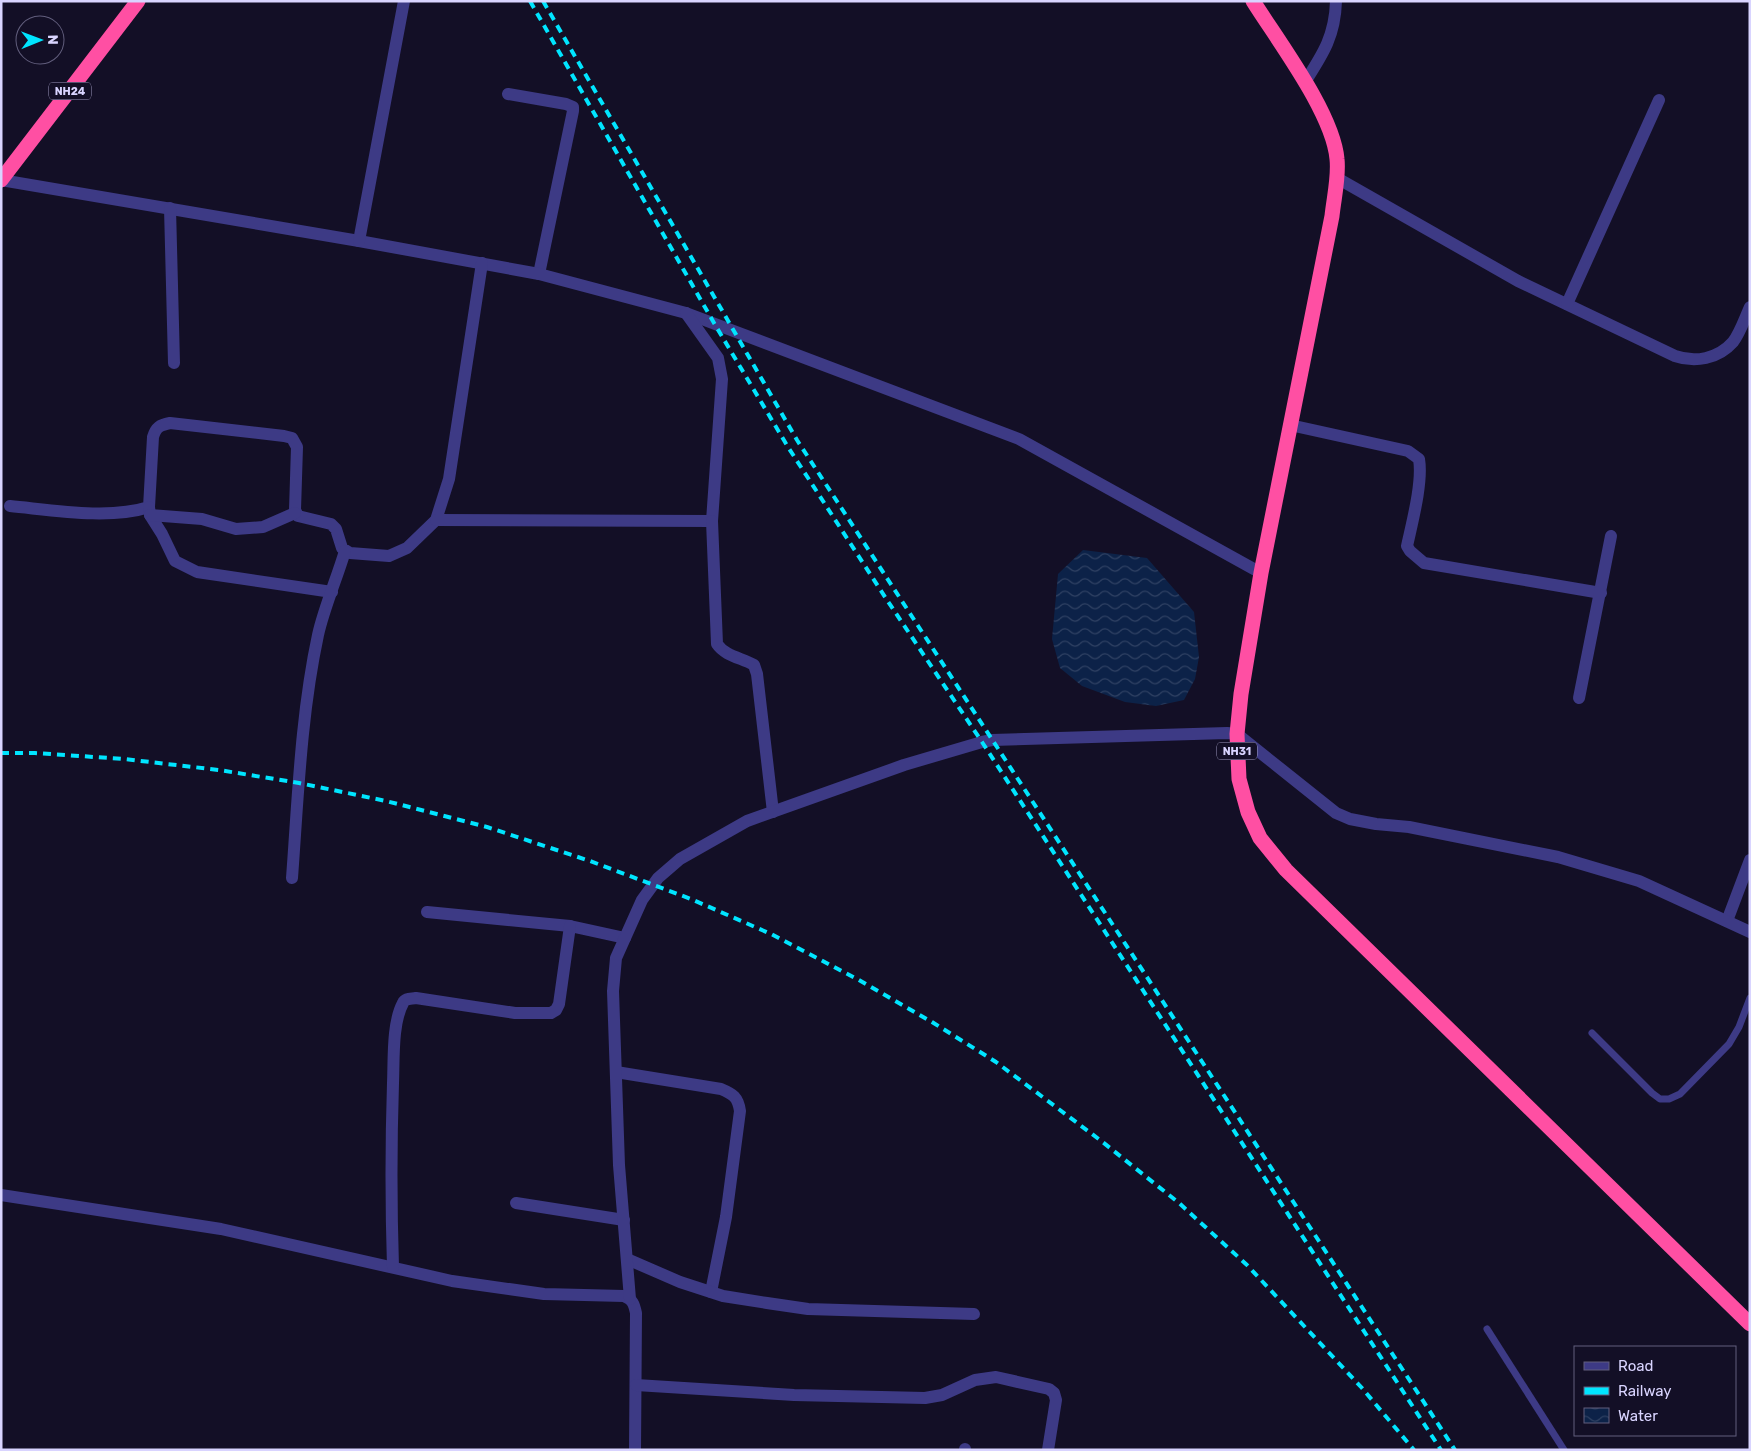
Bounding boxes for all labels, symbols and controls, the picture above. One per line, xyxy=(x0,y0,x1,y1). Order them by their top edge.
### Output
north arrow xyxy=(15,15,65,65)
text: N xyxy=(44,35,61,45)
road number: NH24 xyxy=(49,82,91,100)
road number: NH31 xyxy=(1217,742,1257,759)
legend xyxy=(1574,1346,1736,1436)
text: Road xyxy=(1618,1357,1654,1375)
text: Railway xyxy=(1618,1382,1672,1400)
text: Water xyxy=(1618,1407,1658,1425)

